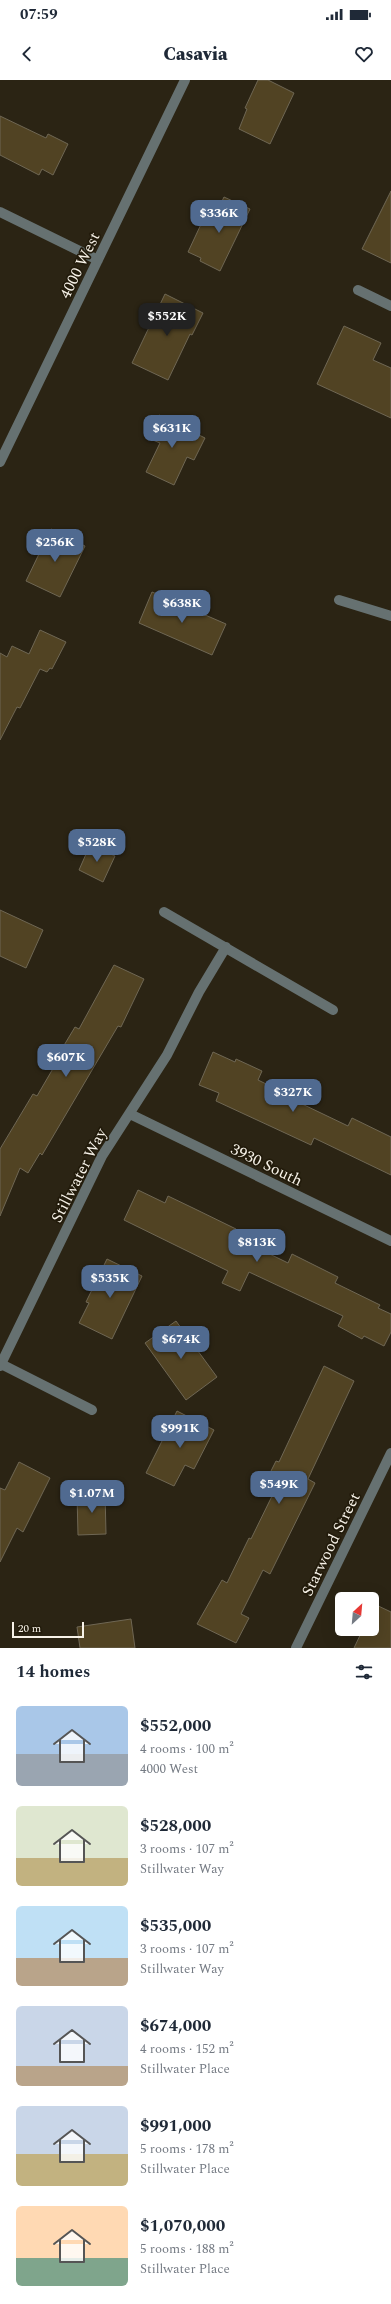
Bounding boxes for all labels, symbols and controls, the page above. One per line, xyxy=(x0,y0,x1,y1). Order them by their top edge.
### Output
text: 07:59 xyxy=(20,3,58,26)
text: Casavia xyxy=(163,41,228,68)
icon: back xyxy=(16,43,38,65)
icon: heart xyxy=(353,43,375,65)
pin: $336K xyxy=(191,200,247,234)
text: $336K xyxy=(199,203,239,223)
street label: 4000 West xyxy=(53,228,107,303)
pin: $552K xyxy=(139,303,195,337)
text: $552K xyxy=(147,306,187,326)
pin: $631K xyxy=(144,415,200,449)
text: $631K xyxy=(152,418,192,438)
pin: $256K xyxy=(27,529,83,563)
text: $256K xyxy=(35,532,75,552)
pin: $638K xyxy=(154,590,210,624)
text: $638K xyxy=(162,593,202,613)
pin: $528K xyxy=(69,829,125,863)
text: $528K xyxy=(77,832,117,852)
pin: $607K xyxy=(38,1044,94,1078)
text: $607K xyxy=(46,1047,86,1067)
pin: $327K xyxy=(265,1079,321,1113)
text: $327K xyxy=(273,1082,313,1102)
street label: Stillwater Way xyxy=(45,1123,114,1227)
street label: 3930 South xyxy=(227,1137,307,1193)
pin: $813K xyxy=(229,1229,285,1263)
text: $813K xyxy=(237,1232,277,1252)
pin: $535K xyxy=(82,1265,138,1299)
text: $535K xyxy=(90,1268,130,1288)
pin: $674K xyxy=(153,1326,209,1360)
text: $674K xyxy=(161,1329,201,1349)
pin: $991K xyxy=(152,1415,208,1449)
text: $991K xyxy=(160,1418,200,1438)
pin: $549K xyxy=(251,1471,307,1505)
text: $549K xyxy=(259,1474,299,1494)
pin: $1.07M xyxy=(59,1480,125,1514)
text: $1.07M xyxy=(69,1483,115,1503)
street label: Starwood Street xyxy=(295,1488,367,1600)
north arrow xyxy=(335,1592,379,1636)
map controls xyxy=(335,1592,379,1636)
scale bar xyxy=(12,1620,84,1639)
text: 20 m xyxy=(18,1620,41,1637)
text: 14 homes xyxy=(16,1659,90,1685)
icon: filters xyxy=(353,1661,375,1683)
text: $552,000 xyxy=(140,1713,211,1739)
icon: home xyxy=(48,1722,96,1770)
text: 4 rooms · 100 m² xyxy=(140,1739,234,1759)
text: 4000 West xyxy=(140,1759,198,1779)
text: $528,000 xyxy=(140,1813,211,1839)
icon: home xyxy=(48,1822,96,1870)
text: 3 rooms · 107 m² xyxy=(140,1839,234,1859)
text: Stillwater Way xyxy=(140,1859,224,1879)
text: $535,000 xyxy=(140,1913,211,1939)
icon: home xyxy=(48,1922,96,1970)
text: 3 rooms · 107 m² xyxy=(140,1939,234,1959)
text: Stillwater Way xyxy=(140,1959,224,1979)
text: $674,000 xyxy=(140,2013,211,2039)
icon: home xyxy=(48,2022,96,2070)
text: 4 rooms · 152 m² xyxy=(140,2039,234,2059)
text: Stillwater Place xyxy=(140,2059,230,2079)
text: $991,000 xyxy=(140,2113,211,2139)
icon: home xyxy=(48,2122,96,2170)
text: 5 rooms · 178 m² xyxy=(140,2139,234,2159)
text: Stillwater Place xyxy=(140,2159,230,2179)
text: $1,070,000 xyxy=(140,2213,225,2239)
icon: home xyxy=(48,2222,96,2270)
text: 5 rooms · 188 m² xyxy=(140,2239,234,2259)
text: Stillwater Place xyxy=(140,2259,230,2279)

